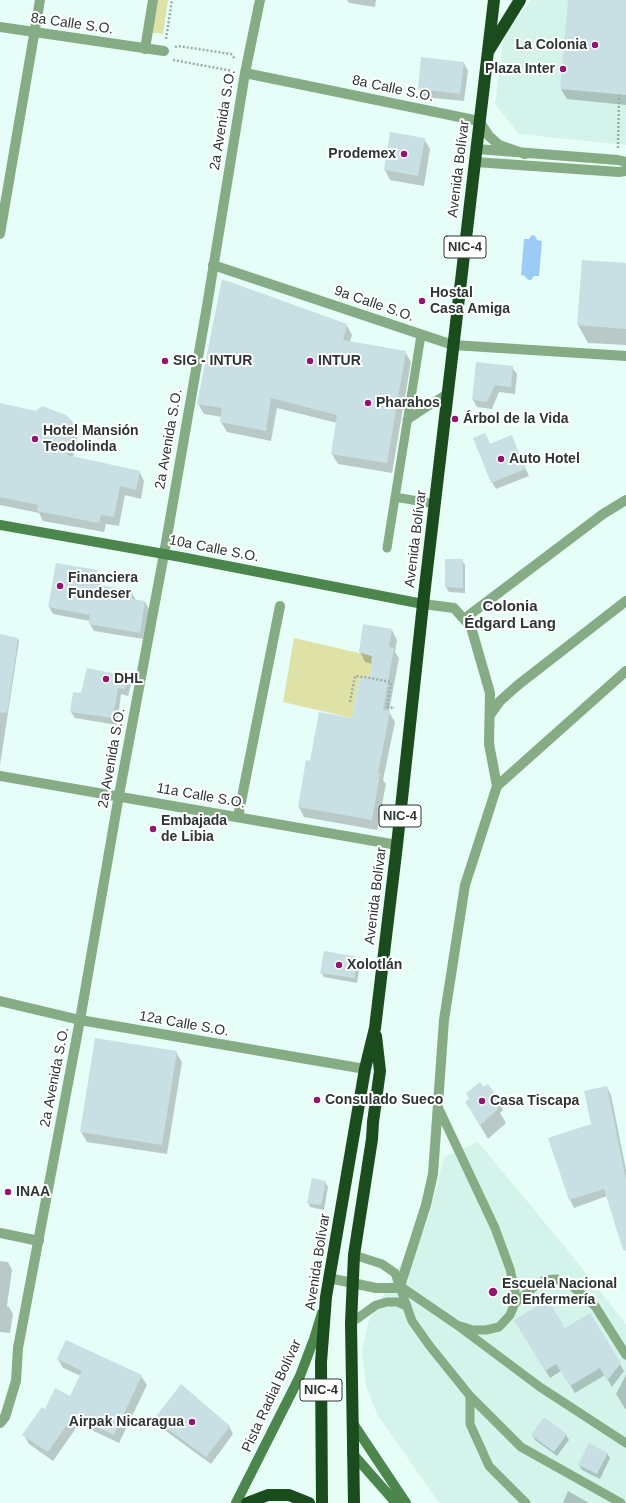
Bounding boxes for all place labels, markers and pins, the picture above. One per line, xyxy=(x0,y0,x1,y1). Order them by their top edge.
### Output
place label: La Colonia xyxy=(515,37,587,53)
marker: La Colonia xyxy=(590,40,600,50)
place label: Plaza Inter xyxy=(485,61,555,77)
marker: Plaza Inter xyxy=(558,64,568,74)
place label: Prodemex xyxy=(328,146,396,162)
marker: Prodemex xyxy=(399,149,409,159)
place label: Hostal Casa Amiga xyxy=(430,285,510,318)
marker: Hostal Casa Amiga xyxy=(417,296,427,306)
place label: SIG - INTUR xyxy=(173,353,252,369)
place label: INTUR xyxy=(318,353,361,369)
marker: SIG - INTUR xyxy=(160,356,170,366)
marker: INTUR xyxy=(305,356,315,366)
place label: Pharahos xyxy=(376,395,440,411)
marker: Pharahos xyxy=(363,398,373,408)
place label: Árbol de la Vida xyxy=(463,411,569,427)
marker: Árbol de la Vida xyxy=(450,414,460,424)
place label: Hotel Mansión Teodolinda xyxy=(43,423,139,456)
marker: Hotel Mansión Teodolinda xyxy=(30,434,40,444)
place label: Auto Hotel xyxy=(509,451,580,467)
marker: Auto Hotel xyxy=(496,454,506,464)
place label: Financiera Fundeser xyxy=(68,570,138,602)
marker: Financiera Fundeser xyxy=(55,581,65,591)
place label: DHL xyxy=(114,671,143,687)
marker: DHL xyxy=(101,674,111,684)
place label: Embajada de Libia xyxy=(161,813,227,846)
marker: Embajada de Libia xyxy=(148,824,158,834)
place label: Xolotlán xyxy=(347,957,402,973)
marker: Xolotlán xyxy=(334,960,344,970)
place label: Consulado Sueco xyxy=(325,1092,443,1108)
place label: Casa Tiscapa xyxy=(490,1093,579,1109)
marker: Consulado Sueco xyxy=(312,1095,322,1105)
marker: Casa Tiscapa xyxy=(477,1096,487,1106)
place label: INAA xyxy=(16,1184,50,1200)
marker: INAA xyxy=(3,1187,13,1197)
place label: Escuela Nacional de Enfermería xyxy=(502,1276,617,1308)
marker: Escuela Nacional de Enfermería xyxy=(487,1286,499,1298)
place label: Airpak Nicaragua xyxy=(69,1414,184,1430)
marker: Airpak Nicaragua xyxy=(187,1417,197,1427)

